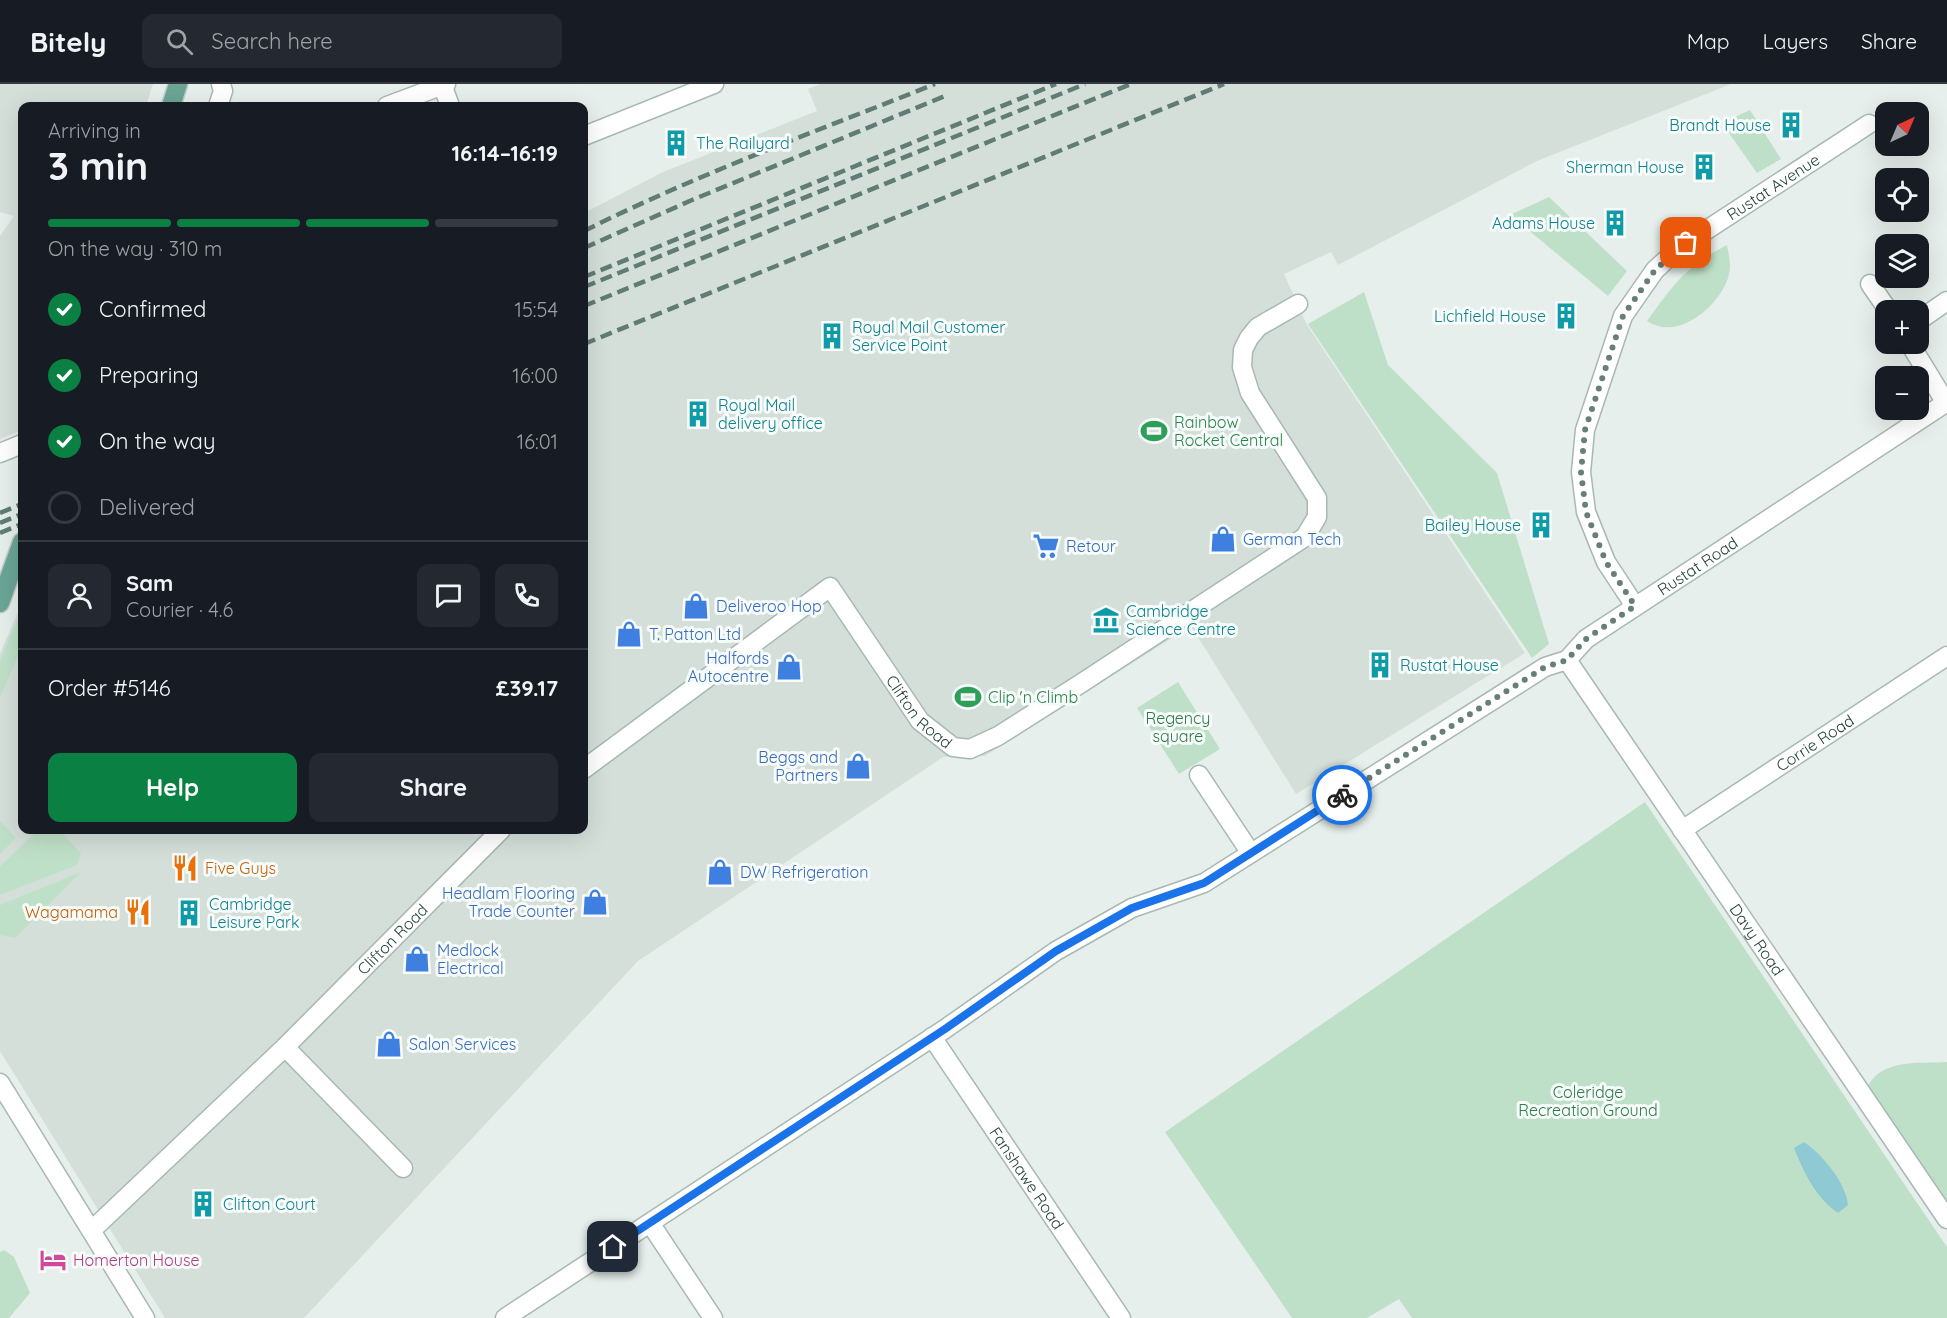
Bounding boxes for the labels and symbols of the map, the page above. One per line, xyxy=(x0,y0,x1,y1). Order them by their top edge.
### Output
north arrow xyxy=(1875,102,1929,156)
building icon: Brandt House xyxy=(1776,110,1806,140)
place label: Brandt House xyxy=(1669,115,1771,135)
building icon: The Railyard xyxy=(661,128,691,158)
place label: The Railyard xyxy=(696,133,790,153)
street label: Rustat Avenue xyxy=(1723,149,1823,224)
building icon: Sherman House xyxy=(1689,152,1719,182)
place label: Sherman House xyxy=(1566,157,1684,177)
building icon: Adams House xyxy=(1600,208,1630,238)
place label: Adams House xyxy=(1492,213,1595,233)
pin xyxy=(1660,217,1711,268)
building icon: Lichfield House xyxy=(1551,301,1581,331)
place label: Lichfield House xyxy=(1434,306,1546,326)
place label: Royal Mail Customer Service Point xyxy=(852,317,1005,355)
building icon: Royal Mail Customer Service Point xyxy=(817,321,847,351)
place label: Royal Mail delivery office xyxy=(718,395,823,433)
building icon: Royal Mail delivery office xyxy=(683,399,713,429)
place label: Rainbow Rocket Central xyxy=(1174,412,1283,450)
sports icon: Rainbow Rocket Central xyxy=(1139,416,1169,446)
building icon: Bailey House xyxy=(1526,510,1556,540)
place label: Bailey House xyxy=(1425,515,1521,535)
shop icon: German Tech xyxy=(1208,524,1238,554)
place label: German Tech xyxy=(1243,529,1341,549)
supermarket icon: Retour xyxy=(1031,531,1061,561)
street label: Rustat Road xyxy=(1654,532,1741,599)
place label: Retour xyxy=(1066,536,1116,556)
shop icon: Deliveroo Hop xyxy=(681,591,711,621)
place label: Deliveroo Hop xyxy=(716,596,822,616)
place label: Cambridge Science Centre xyxy=(1126,601,1236,639)
museum icon: Cambridge Science Centre xyxy=(1091,605,1121,635)
shop icon: T. Patton Ltd xyxy=(614,619,644,649)
place label: T. Patton Ltd xyxy=(649,624,741,644)
place label: Halfords Autocentre xyxy=(688,648,769,686)
building icon: Rustat House xyxy=(1365,650,1395,680)
shop icon: Halfords Autocentre xyxy=(774,652,804,682)
place label: Rustat House xyxy=(1400,655,1499,675)
street label: Clifton Road xyxy=(882,671,956,753)
sports icon: Clip 'n Climb xyxy=(953,682,983,712)
place label: Clip 'n Climb xyxy=(988,687,1078,707)
park label: Regency square xyxy=(1146,708,1210,746)
street label: Corrie Road xyxy=(1772,710,1858,776)
place label: Beggs and Partners xyxy=(758,747,838,785)
shop icon: Beggs and Partners xyxy=(843,751,873,781)
courier xyxy=(1312,765,1372,825)
restaurant icon: Five Guys xyxy=(170,853,200,883)
shop icon: DW Refrigeration xyxy=(705,857,735,887)
place label: Five Guys xyxy=(205,858,276,878)
place label: DW Refrigeration xyxy=(740,862,868,882)
place label: Headlam Flooring Trade Counter xyxy=(442,883,575,921)
shop icon: Headlam Flooring Trade Counter xyxy=(580,887,610,917)
place label: Cambridge Leisure Park xyxy=(209,894,300,932)
restaurant icon: Wagamama xyxy=(123,897,153,927)
building icon: Cambridge Leisure Park xyxy=(174,898,204,928)
street label: Clifton Road xyxy=(353,900,432,979)
street label: Davy Road xyxy=(1726,900,1789,979)
place label: Wagamama xyxy=(25,902,118,922)
place label: Medlock Electrical xyxy=(437,940,504,978)
shop icon: Medlock Electrical xyxy=(402,944,432,974)
shop icon: Salon Services xyxy=(374,1029,404,1059)
place label: Salon Services xyxy=(409,1034,516,1054)
park label: Coleridge Recreation Ground xyxy=(1518,1082,1658,1120)
street label: Fanshawe Road xyxy=(985,1123,1068,1233)
building icon: Clifton Court xyxy=(188,1189,218,1219)
place label: Clifton Court xyxy=(223,1194,316,1214)
pin xyxy=(587,1221,638,1272)
hotel icon: Homerton House xyxy=(38,1245,68,1275)
place label: Homerton House xyxy=(73,1250,199,1270)

